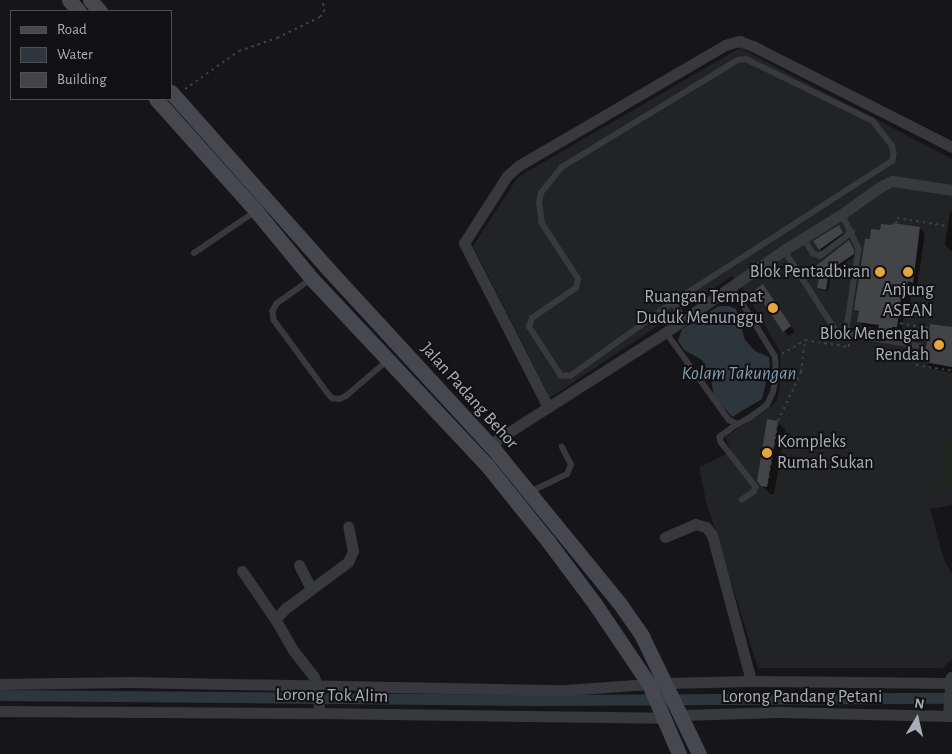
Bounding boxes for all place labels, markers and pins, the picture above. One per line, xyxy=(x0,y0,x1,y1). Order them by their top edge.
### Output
place label: Blok Pentadbiran xyxy=(750,261,870,283)
marker: Blok Pentadbiran xyxy=(874,266,886,278)
marker: Anjung ASEAN xyxy=(902,266,914,278)
place label: Anjung ASEAN xyxy=(882,280,934,322)
place label: Ruangan Tempat Duduk Menunggu xyxy=(636,287,763,330)
marker: Ruangan Tempat Duduk Menunggu xyxy=(767,302,779,314)
place label: Blok Menengah Rendah xyxy=(820,324,929,366)
marker: Blok Menengah Rendah xyxy=(933,339,945,351)
place label: Kompleks Rumah Sukan xyxy=(777,432,874,474)
marker: Kompleks Rumah Sukan xyxy=(761,447,773,459)

